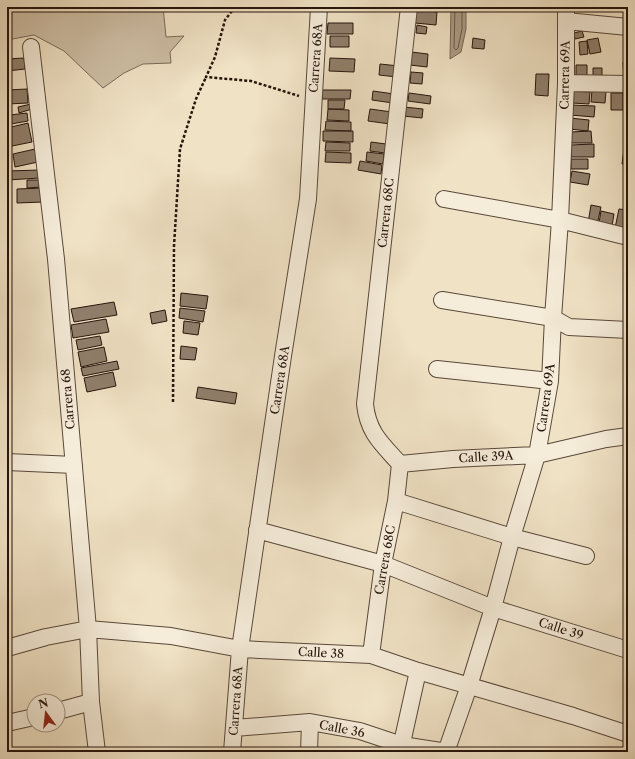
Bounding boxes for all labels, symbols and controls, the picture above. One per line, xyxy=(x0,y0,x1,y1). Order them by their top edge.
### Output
street label: Carrera 68A xyxy=(306,22,325,93)
street label: Carrera 69A xyxy=(556,39,573,110)
street label: Carrera 68C xyxy=(374,177,397,249)
street label: Carrera 68A xyxy=(267,343,293,416)
street label: Carrera 69A xyxy=(533,362,558,433)
street label: Carrera 68 xyxy=(57,368,78,430)
street label: Calle 39A xyxy=(458,448,515,465)
street label: Carrera 68C xyxy=(371,524,398,596)
street label: Calle 39 xyxy=(537,614,585,643)
street label: Calle 38 xyxy=(297,644,345,661)
street label: Carrera 68A xyxy=(226,665,245,736)
north arrow xyxy=(26,693,66,733)
text: N xyxy=(37,695,50,711)
street label: Calle 36 xyxy=(318,717,366,740)

